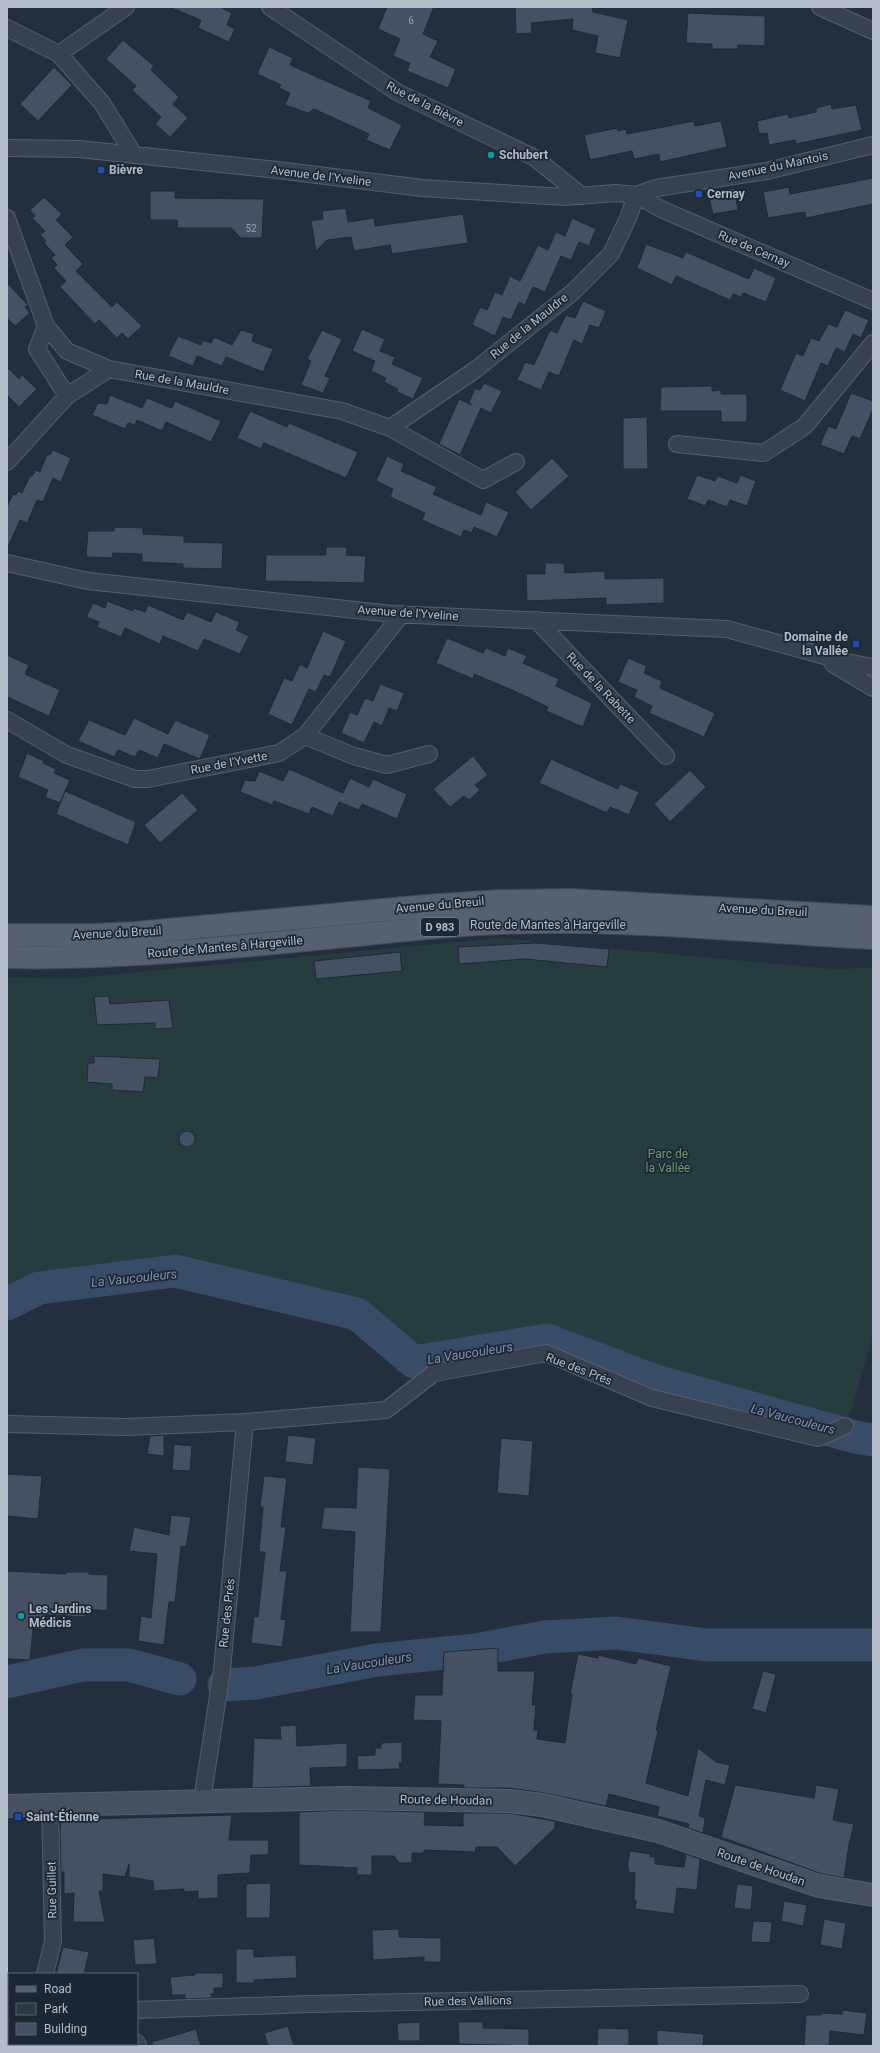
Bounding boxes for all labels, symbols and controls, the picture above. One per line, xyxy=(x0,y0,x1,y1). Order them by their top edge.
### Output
house number: 6 xyxy=(408,15,414,26)
street label: Rue de la Bièvre xyxy=(384,79,466,129)
place label: Schubert xyxy=(499,148,548,162)
street label: Avenue du Mantois xyxy=(727,149,829,183)
marker: Schubert xyxy=(486,150,496,160)
place label: Bièvre xyxy=(109,163,144,177)
street label: Avenue de l'Yveline xyxy=(270,163,372,189)
marker: Bièvre xyxy=(96,165,106,175)
place label: Cernay xyxy=(707,187,746,201)
marker: Cernay xyxy=(694,189,704,199)
house number: 52 xyxy=(245,223,257,234)
street label: Rue de Cernay xyxy=(716,228,792,271)
street label: Rue de la Mauldre xyxy=(487,291,571,361)
street label: Rue de la Mauldre xyxy=(134,367,230,397)
street label: Avenue de l'Yveline xyxy=(357,602,459,624)
place label: Domaine de la Vallée xyxy=(784,630,849,658)
marker: Domaine de la Vallée xyxy=(851,639,861,649)
street label: Rue de la Rabette xyxy=(564,650,638,726)
street label: Rue de l'Yvette xyxy=(189,749,269,777)
street label: Avenue du Breuil xyxy=(395,894,485,916)
street label: Avenue du Breuil xyxy=(718,901,808,919)
road number: D 983 xyxy=(421,918,459,936)
street label: Route de Mantes à Hargeville xyxy=(470,918,626,932)
street label: Avenue du Breuil xyxy=(72,924,162,942)
street label: Route de Mantes à Hargeville xyxy=(147,933,303,961)
park label: Parc de la Vallée xyxy=(646,1147,690,1175)
water label: La Vaucouleurs xyxy=(90,1266,178,1290)
water label: La Vaucouleurs xyxy=(426,1339,514,1367)
street label: Rue des Prés xyxy=(544,1350,614,1388)
water label: La Vaucouleurs xyxy=(749,1401,837,1438)
street label: Rue des Prés xyxy=(216,1578,238,1648)
place label: Les Jardins Médicis xyxy=(29,1602,91,1630)
marker: Les Jardins Médicis xyxy=(16,1611,26,1621)
water label: La Vaucouleurs xyxy=(325,1649,413,1677)
street label: Route de Houdan xyxy=(400,1792,492,1808)
place label: Saint-Étienne xyxy=(26,1809,99,1824)
marker: Saint-Étienne xyxy=(13,1812,23,1822)
street label: Route de Houdan xyxy=(715,1845,807,1889)
street label: Rue Guillet xyxy=(45,1861,59,1919)
legend xyxy=(8,1973,138,2045)
text: Road xyxy=(44,1982,72,1996)
street label: Rue des Vallions xyxy=(424,1993,512,2009)
text: Park xyxy=(44,2002,69,2016)
text: Building xyxy=(44,2022,87,2036)

